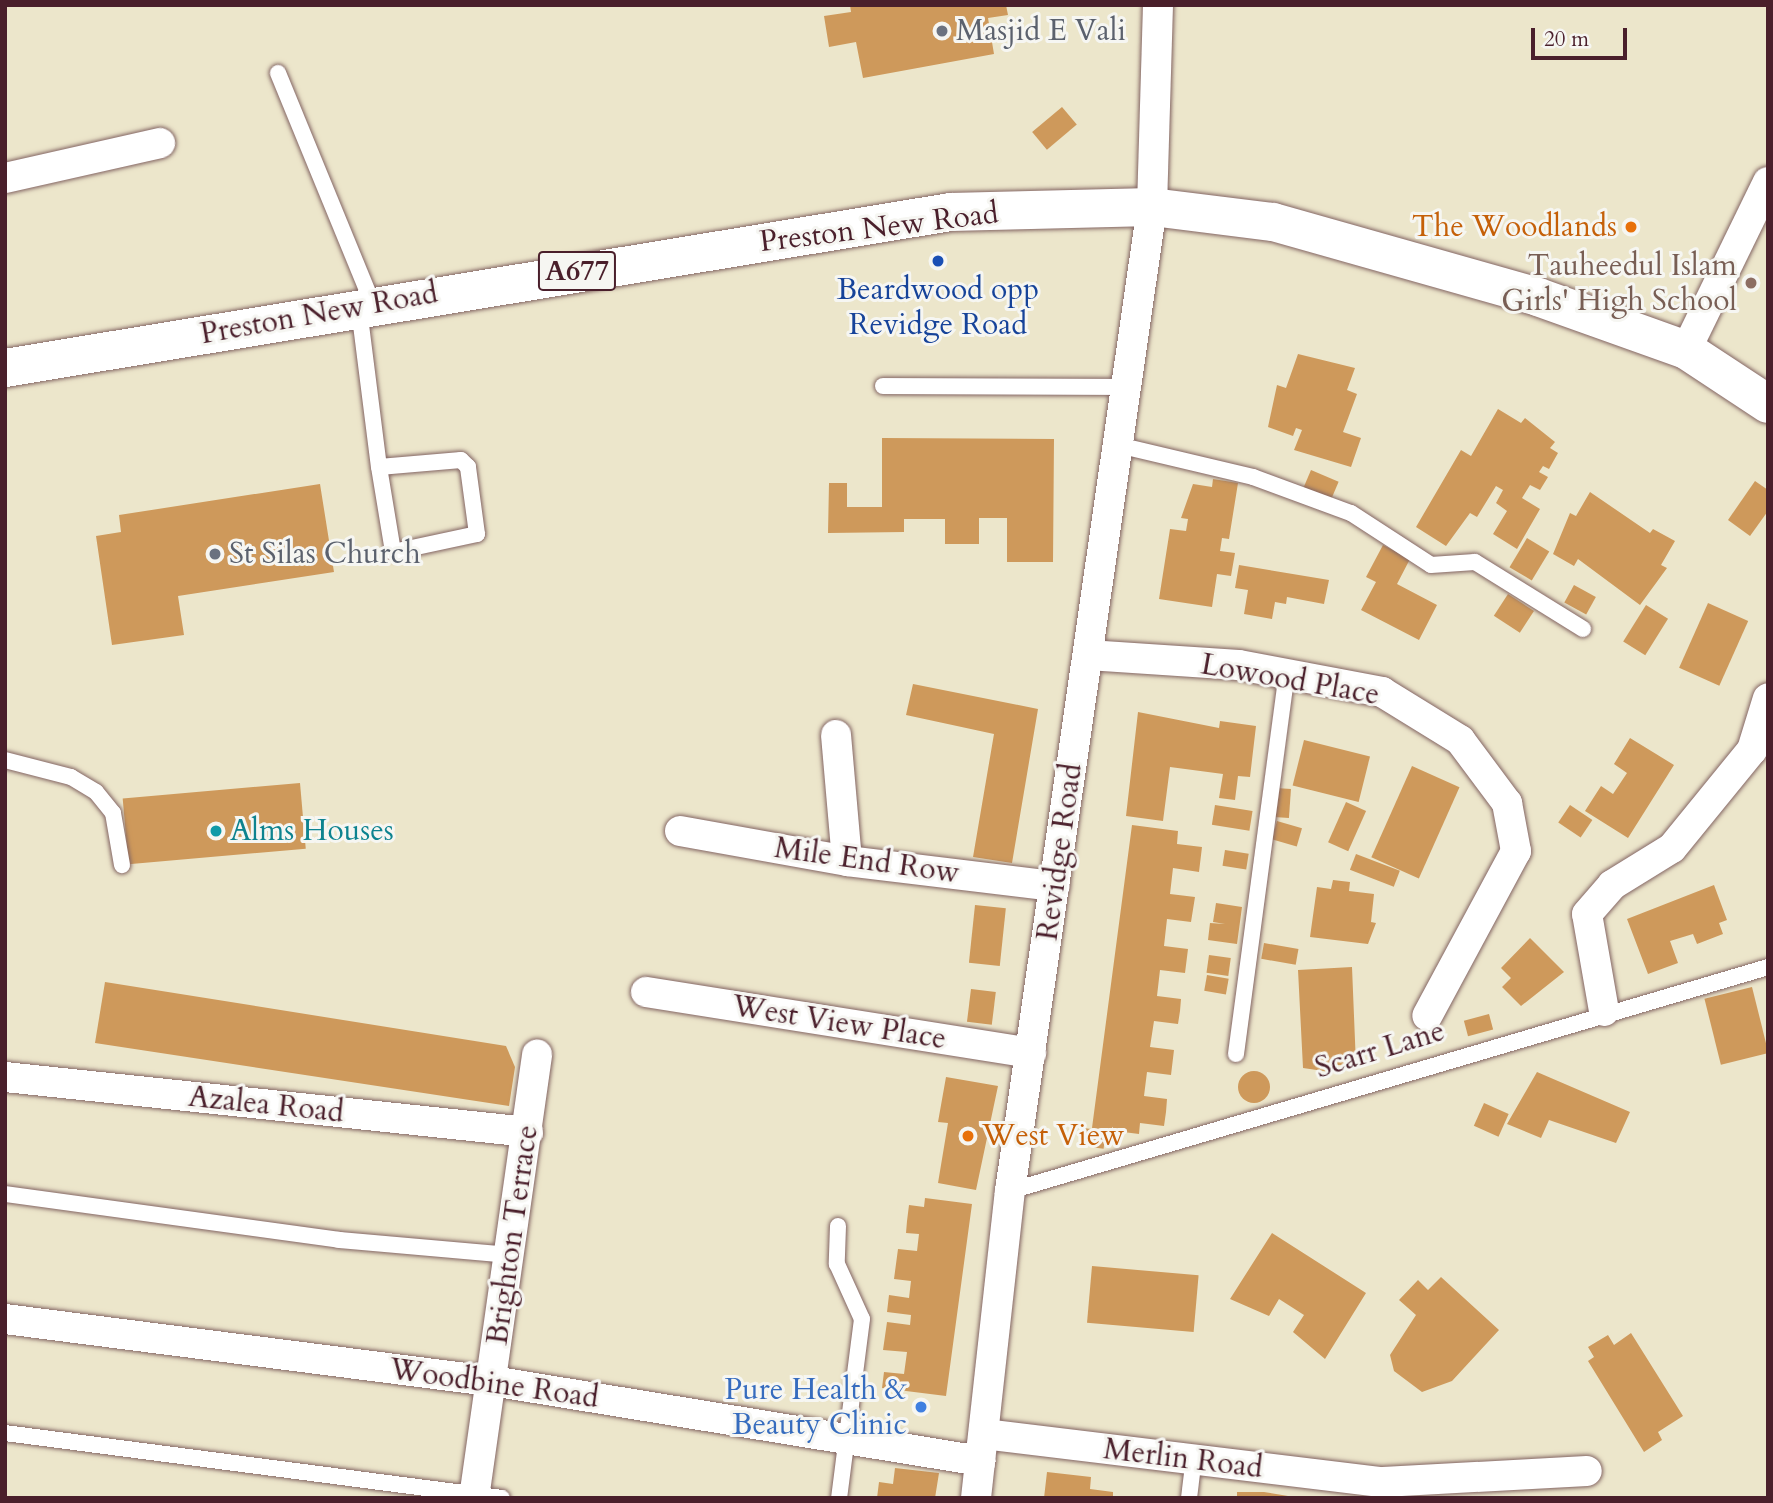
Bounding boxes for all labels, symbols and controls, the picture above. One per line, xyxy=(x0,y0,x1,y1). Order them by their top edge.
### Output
place label: Masjid E Vali xyxy=(956,13,1126,49)
scale bar xyxy=(1535,14,1631,58)
marker: Masjid E Vali xyxy=(934,23,950,39)
text: 20 m xyxy=(1544,25,1589,54)
street label: Preston New Road xyxy=(758,195,1000,261)
place label: The Woodlands xyxy=(1412,209,1617,245)
marker: The Woodlands xyxy=(1623,219,1639,235)
road number: A677 xyxy=(537,246,617,296)
place label: Tauheedul Islam Girls' High School xyxy=(1501,248,1737,318)
marker: Beardwood opp Revidge Road xyxy=(930,253,946,269)
place label: Beardwood opp Revidge Road xyxy=(837,272,1039,342)
street label: Preston New Road xyxy=(198,275,440,353)
marker: Tauheedul Islam Girls' High School xyxy=(1743,275,1759,291)
place label: St Silas Church xyxy=(229,536,421,572)
marker: St Silas Church xyxy=(207,546,223,562)
street label: Lowood Place xyxy=(1198,647,1382,713)
street label: Revidge Road xyxy=(1030,761,1090,943)
place label: Alms Houses xyxy=(230,813,394,849)
marker: Alms Houses xyxy=(208,823,224,839)
street label: Mile End Row xyxy=(772,830,962,892)
street label: West View Place xyxy=(729,988,949,1058)
street label: Scarr Lane xyxy=(1311,1013,1449,1087)
street label: Azalea Road xyxy=(187,1079,345,1131)
place label: West View xyxy=(982,1118,1124,1154)
street label: Brighton Terrace xyxy=(480,1123,546,1347)
marker: West View xyxy=(960,1128,976,1144)
street label: Woodbine Road xyxy=(387,1352,601,1416)
place label: Pure Health & Beauty Clinic xyxy=(725,1372,907,1442)
marker: Pure Health & Beauty Clinic xyxy=(913,1399,929,1415)
street label: Merlin Road xyxy=(1101,1431,1265,1487)

